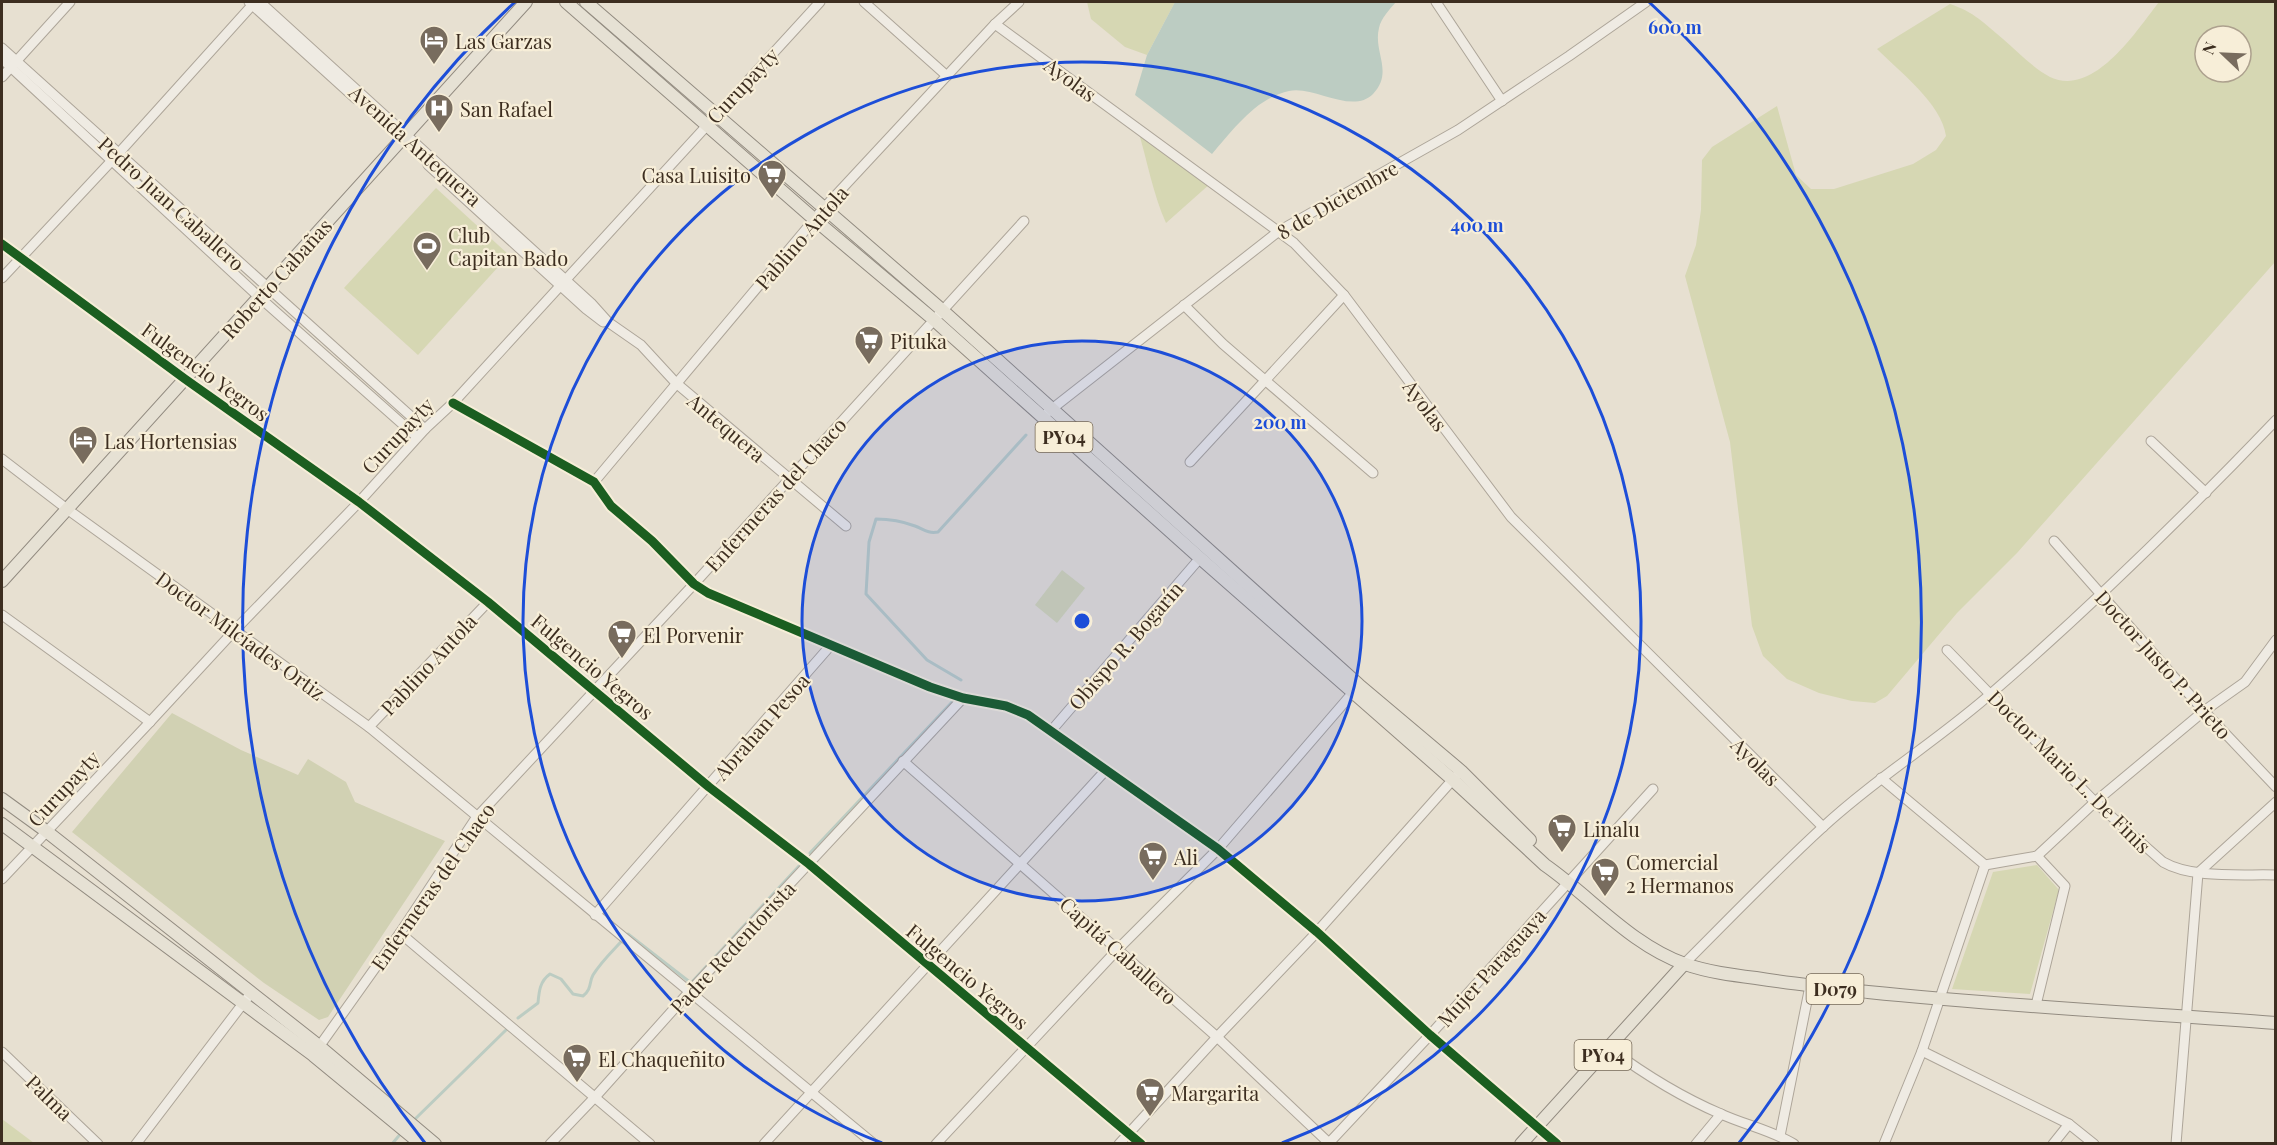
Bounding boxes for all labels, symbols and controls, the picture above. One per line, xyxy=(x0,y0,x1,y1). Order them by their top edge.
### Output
text: 600 m xyxy=(1648,15,1703,39)
hotel icon: Las Garzas xyxy=(418,24,450,66)
north arrow xyxy=(2193,24,2253,84)
place label: Las Garzas xyxy=(455,27,552,54)
text: N xyxy=(2197,38,2221,57)
street label: Curupayty xyxy=(700,41,784,129)
street label: Ayolas xyxy=(1039,50,1102,107)
street label: Avenida Antequera xyxy=(343,78,488,212)
hospital icon: San Rafael xyxy=(423,92,455,134)
place label: San Rafael xyxy=(460,95,553,122)
street label: Pedro Juan Caballero xyxy=(93,130,251,276)
street label: 8 de Diciembre xyxy=(1271,153,1403,245)
supermarket icon: Casa Luisito xyxy=(756,158,788,200)
place label: Casa Luisito xyxy=(642,161,751,188)
street label: Pablino Antola xyxy=(748,179,854,295)
street label: Roberto Cabañas xyxy=(215,212,337,344)
text: 400 m xyxy=(1450,213,1504,237)
place label: Club Capitan Bado xyxy=(448,221,568,271)
sports icon: Club Capitan Bado xyxy=(411,230,443,272)
street label: Fulgencio Yegros xyxy=(137,316,275,426)
supermarket icon: Pituka xyxy=(853,324,885,366)
place label: Pituka xyxy=(890,327,947,354)
street label: Ayolas xyxy=(1397,373,1454,436)
street label: Antequera xyxy=(682,386,772,467)
street label: Curupayty xyxy=(355,391,439,479)
text: 200 m xyxy=(1253,410,1307,434)
street label: Enfermeras del Chaco xyxy=(698,411,852,577)
road number: PY04 xyxy=(1036,422,1092,452)
hotel icon: Las Hortensias xyxy=(67,424,99,466)
place label: Las Hortensias xyxy=(104,427,237,454)
street label: Doctor Milcíades Ortiz xyxy=(151,564,331,706)
street label: Obispo R. Bogarín xyxy=(1062,575,1188,715)
street label: Doctor Justo P. Prieto xyxy=(2090,584,2238,744)
street label: Pablino Antola xyxy=(374,607,482,721)
street label: Fulgencio Yegros xyxy=(526,607,660,725)
centre of rings xyxy=(1072,611,1092,631)
supermarket icon: El Porvenir xyxy=(606,618,638,660)
place label: El Porvenir xyxy=(643,621,744,648)
street label: Abrahan Pesoa xyxy=(707,667,815,786)
street label: Doctor Mario L. De Finis xyxy=(1983,684,2157,858)
street label: Ayolas xyxy=(1725,730,1786,791)
street label: Curupayty xyxy=(21,744,105,832)
street label: Enfermeras del Chaco xyxy=(364,797,500,975)
supermarket icon: Linalu xyxy=(1546,812,1578,854)
place label: Linalu xyxy=(1583,815,1640,842)
supermarket icon: Ali xyxy=(1137,840,1169,882)
place label: Ali xyxy=(1173,843,1198,870)
place label: Comercial 2 Hermanos xyxy=(1626,848,1734,898)
supermarket icon: Comercial 2 Hermanos xyxy=(1589,856,1621,898)
street label: Padre Redentorista xyxy=(663,875,801,1019)
street label: Capitá Caballero xyxy=(1055,890,1183,1010)
street label: Mujer Paraguaya xyxy=(1431,902,1551,1032)
street label: Fulgencio Yegros xyxy=(901,917,1035,1035)
road number: D079 xyxy=(1806,974,1864,1004)
road number: PY04 xyxy=(1574,1040,1632,1070)
supermarket icon: El Chaqueñito xyxy=(561,1042,593,1084)
place label: El Chaqueñito xyxy=(598,1045,725,1072)
street label: Palma xyxy=(21,1068,79,1126)
supermarket icon: Margarita xyxy=(1134,1076,1166,1118)
place label: Margarita xyxy=(1171,1079,1259,1106)

